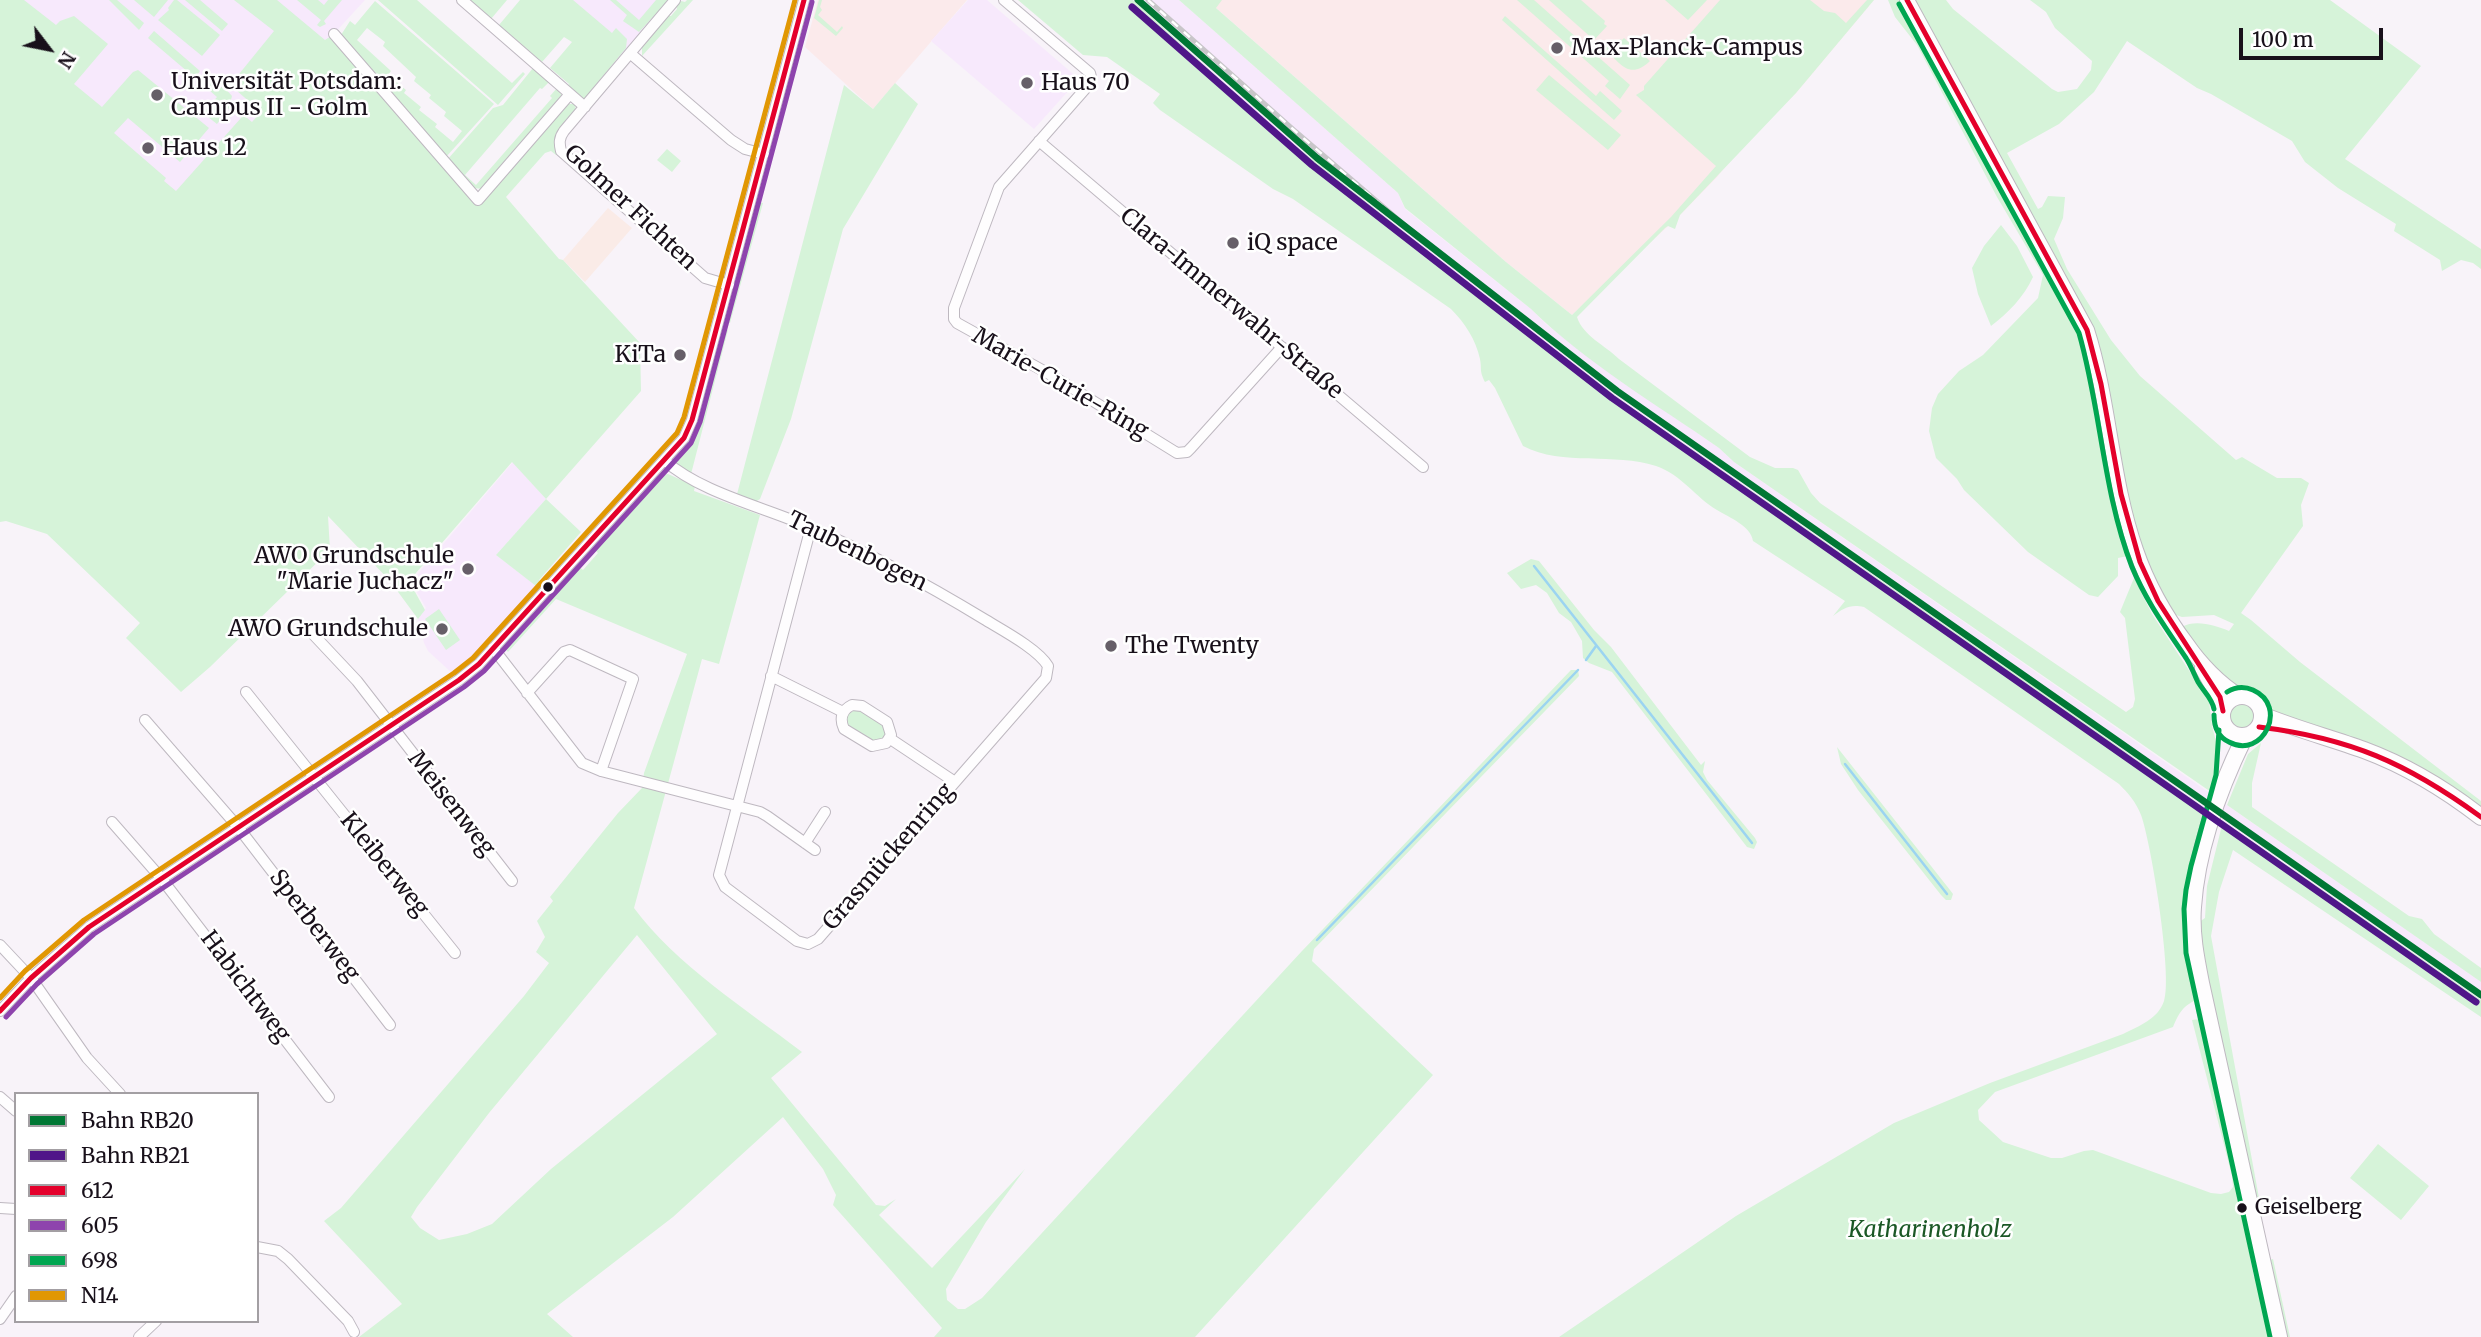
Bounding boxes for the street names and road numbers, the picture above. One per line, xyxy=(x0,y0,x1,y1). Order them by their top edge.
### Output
street label: Golmer Fichten xyxy=(558,140,702,276)
street label: Clara-Immerwahr-Straße xyxy=(1114,203,1348,405)
street label: Marie-Curie-Ring xyxy=(967,322,1153,446)
street label: Taubenbogen xyxy=(783,506,931,598)
street label: Meisenweg xyxy=(402,746,500,862)
street label: Grasmückenring xyxy=(818,778,960,936)
street label: Kleiberweg xyxy=(334,807,434,923)
street label: Sperberweg xyxy=(263,865,365,987)
street label: Habichtweg xyxy=(194,926,296,1048)

